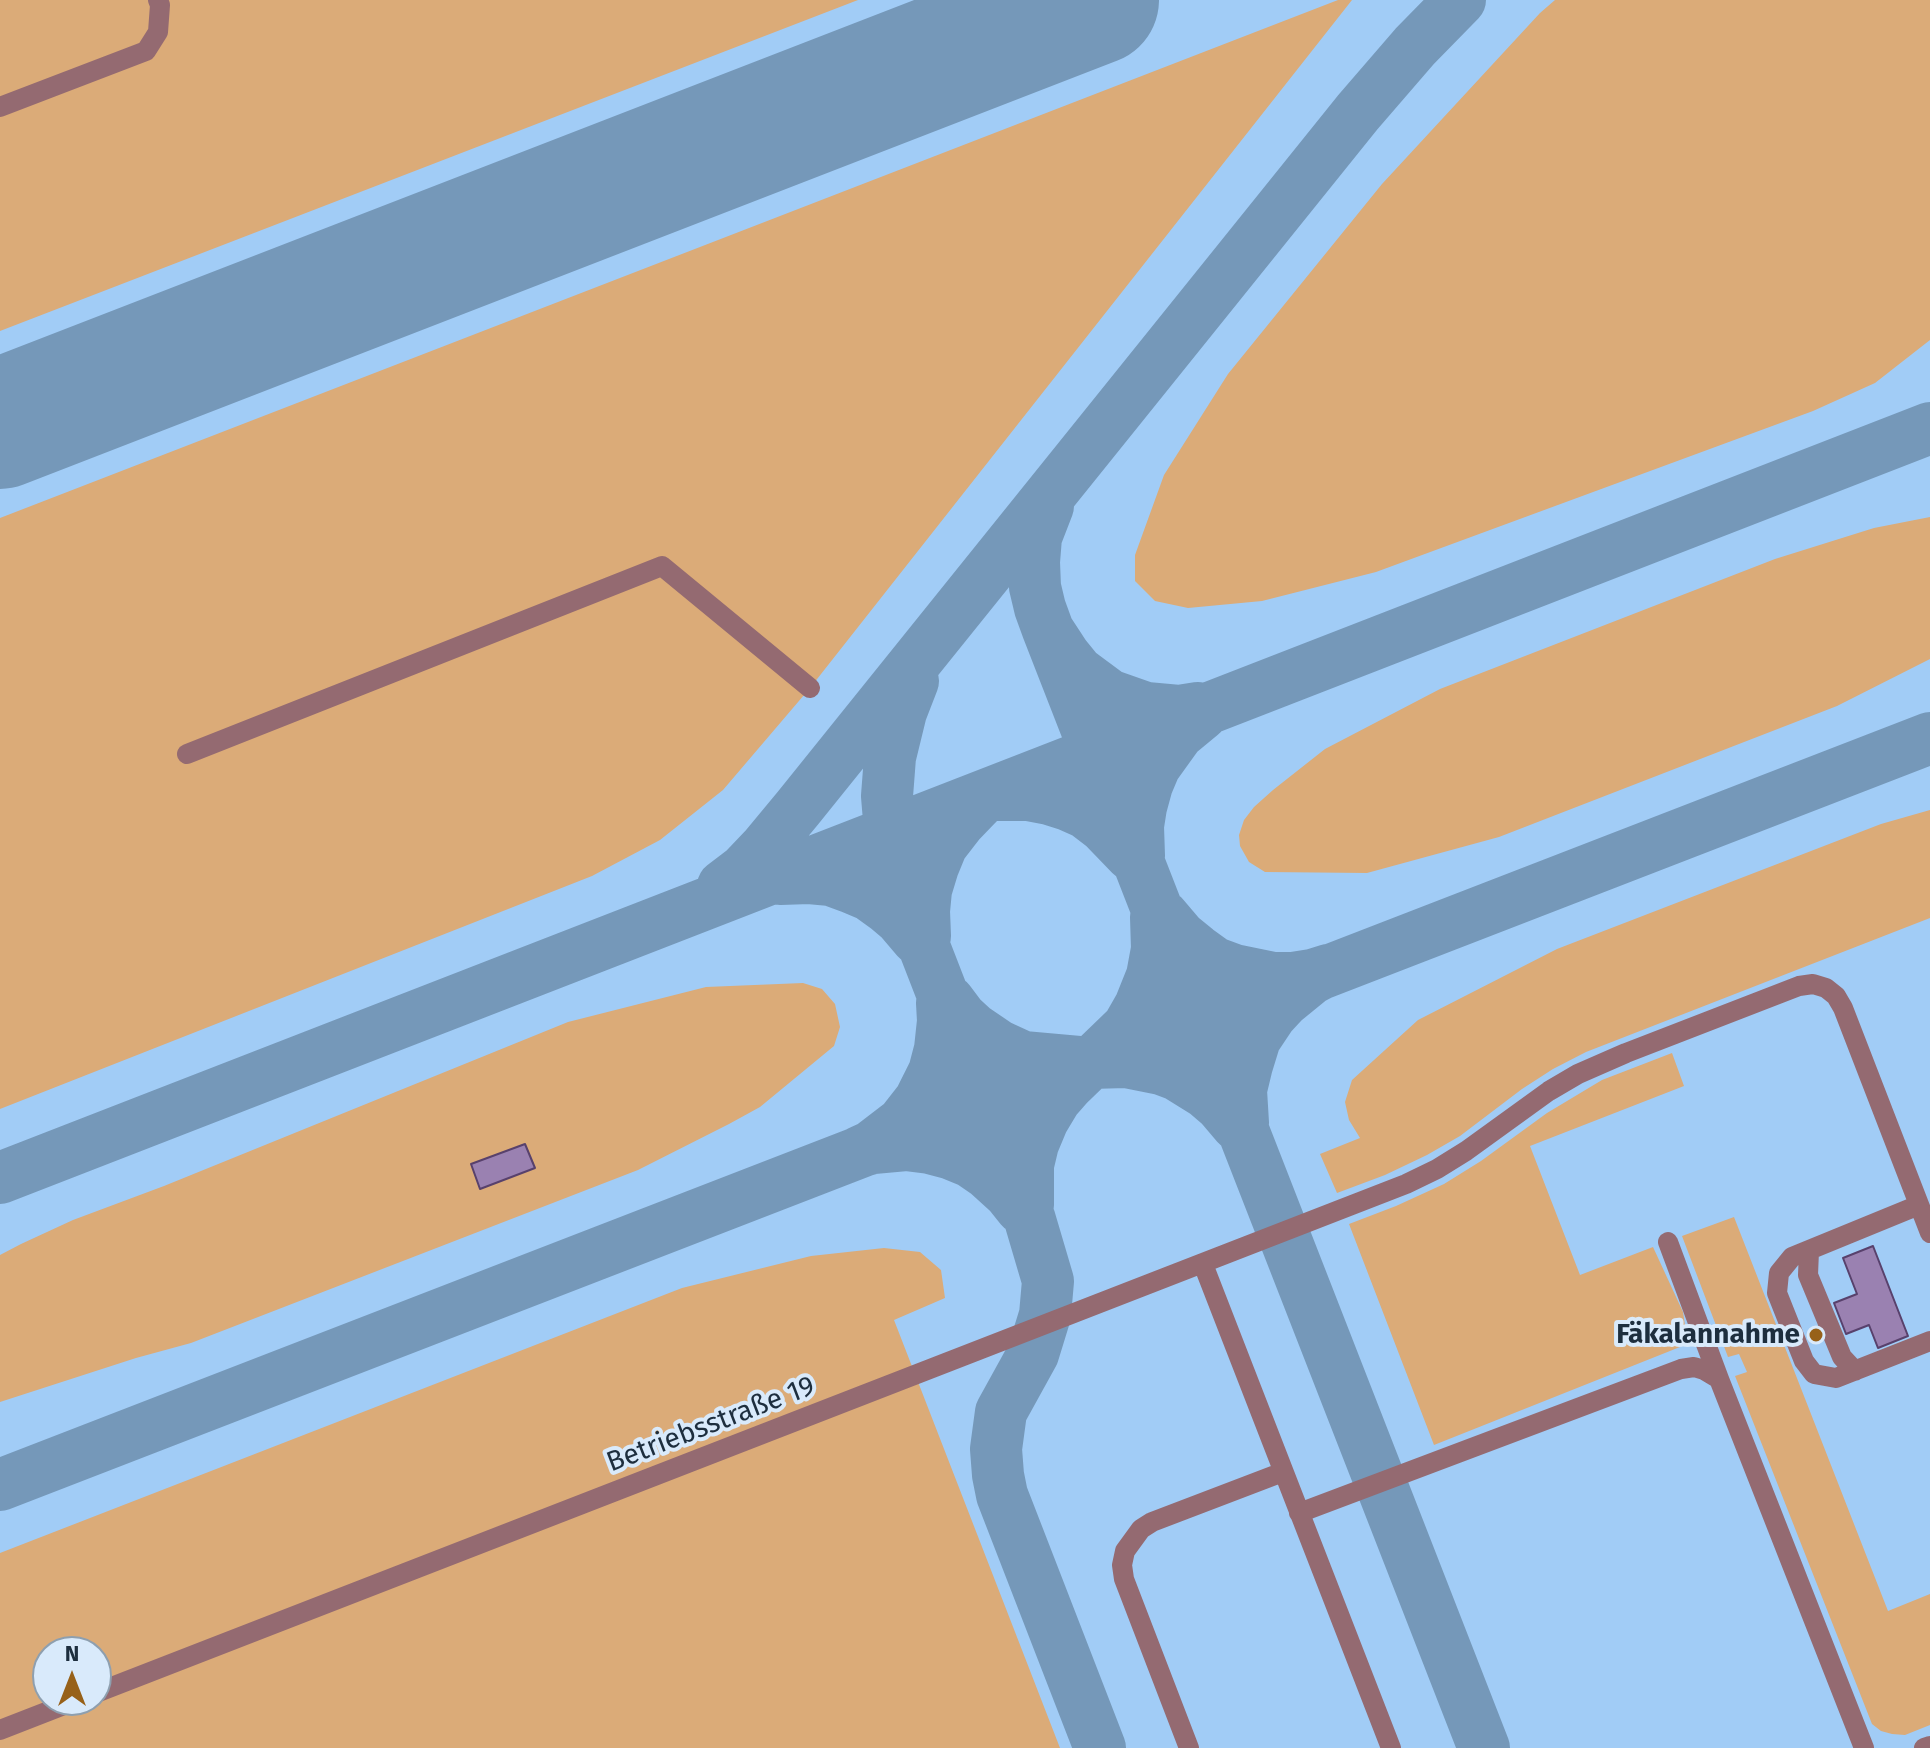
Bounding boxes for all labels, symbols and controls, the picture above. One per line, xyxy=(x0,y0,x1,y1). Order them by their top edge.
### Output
place label: Fäkalannahme xyxy=(1616,1318,1800,1352)
marker: Fäkalannahme xyxy=(1807,1326,1825,1344)
street label: Betriebsstraße 19 xyxy=(602,1370,820,1480)
north arrow xyxy=(32,1636,112,1716)
text: N xyxy=(65,1640,79,1667)

